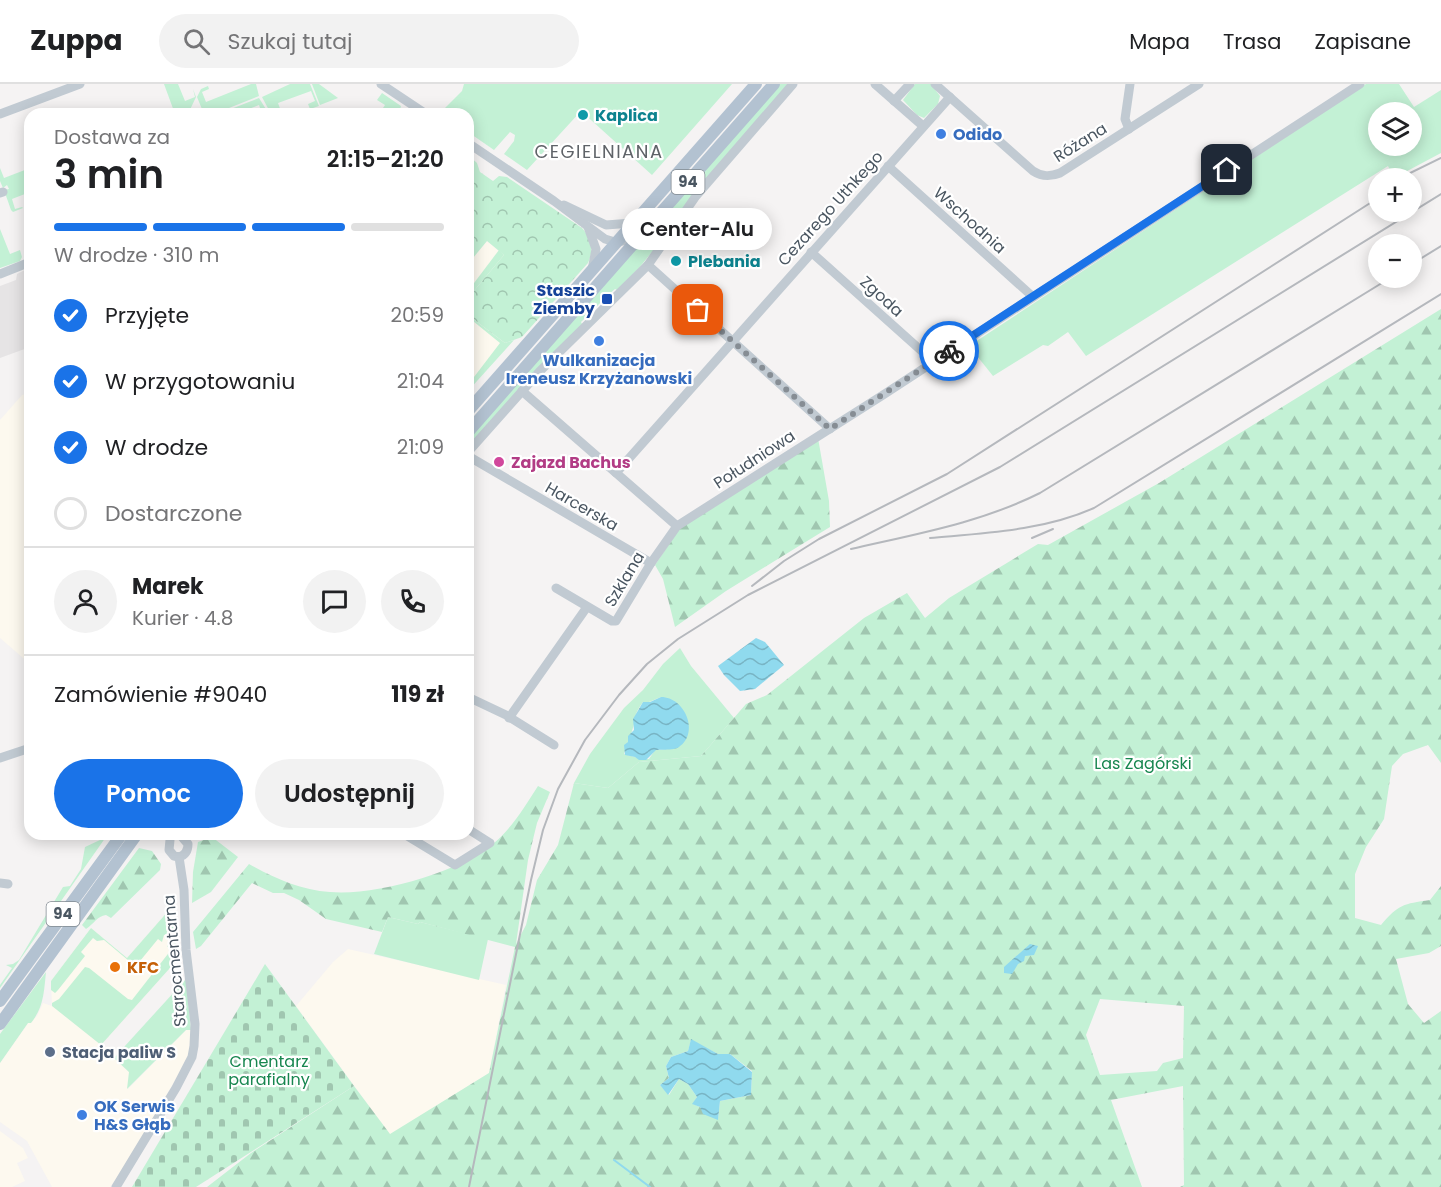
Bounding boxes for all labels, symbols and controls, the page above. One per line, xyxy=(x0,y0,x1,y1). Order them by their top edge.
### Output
search box xyxy=(159,14,579,68)
text: Zuppa xyxy=(30,21,123,60)
icon: search xyxy=(180,25,213,58)
text: Szukaj tutaj xyxy=(228,26,353,57)
text: Mapa xyxy=(1129,27,1190,56)
text: Trasa xyxy=(1223,27,1281,56)
text: Zapisane xyxy=(1314,27,1411,56)
map controls xyxy=(1368,102,1422,288)
button: layers xyxy=(1368,102,1422,156)
place label: Kaplica xyxy=(595,104,658,127)
marker: Kaplica xyxy=(576,108,590,122)
street label: Różana xyxy=(1049,117,1111,168)
text: Dostawa za xyxy=(54,123,170,151)
place label: Odido xyxy=(953,123,1002,146)
marker: Odido xyxy=(934,127,948,141)
district label: CEGIELNIANA xyxy=(534,139,664,164)
text: 21:15–21:20 xyxy=(327,144,444,175)
pin xyxy=(1201,144,1252,195)
street label: Cezarego Uthkego xyxy=(772,146,888,271)
text: 3 min xyxy=(54,147,164,202)
icon: home xyxy=(1210,153,1243,186)
button: + xyxy=(1368,168,1422,222)
road number: 94 xyxy=(672,170,704,194)
street label: Wschodnia xyxy=(929,182,1011,259)
callout: Center-Alu xyxy=(623,208,773,250)
text: Center-Alu xyxy=(640,215,754,243)
button: − xyxy=(1368,234,1422,288)
text: W drodze · 310 m xyxy=(54,241,219,269)
place label: Plebania xyxy=(688,250,761,273)
marker: Plebania xyxy=(669,254,683,268)
street label: Zgoda xyxy=(855,271,908,322)
place label: Staszic Ziemby xyxy=(533,279,596,320)
pin xyxy=(672,284,723,335)
marker: Staszic Ziemby xyxy=(600,292,614,306)
icon: bag xyxy=(681,293,714,326)
icon: check xyxy=(54,299,87,332)
text: Przyjęte xyxy=(105,300,189,331)
text: 20:59 xyxy=(391,301,444,329)
courier xyxy=(919,321,979,381)
marker: Wulkanizacja Ireneusz Krzyżanowski xyxy=(592,334,606,348)
icon: bike xyxy=(933,335,966,368)
place label: Wulkanizacja Ireneusz Krzyżanowski xyxy=(506,349,692,390)
icon: check xyxy=(54,365,87,398)
text: W przygotowaniu xyxy=(105,366,295,397)
text: 21:04 xyxy=(397,367,444,395)
street label: Południowa xyxy=(709,424,800,494)
icon: check xyxy=(54,431,87,464)
text: W drodze xyxy=(105,432,208,463)
text: 21:09 xyxy=(397,433,444,461)
place label: Zajazd Bachus xyxy=(511,451,631,474)
marker: Zajazd Bachus xyxy=(492,455,506,469)
street label: Harcerska xyxy=(541,476,623,537)
text: Dostarczone xyxy=(105,498,242,529)
street label: Szklana xyxy=(599,547,650,611)
button: person xyxy=(54,570,117,633)
button: chat xyxy=(303,570,366,633)
button: phone xyxy=(381,570,444,633)
text: Marek xyxy=(132,571,204,602)
text: Kurier · 4.8 xyxy=(132,604,233,632)
text: Zamówienie #9040 xyxy=(54,679,267,710)
text: 119 zł xyxy=(391,679,444,710)
park label: Las Zagórski xyxy=(1094,752,1192,775)
button: Pomoc xyxy=(54,759,243,828)
button: Udostępnij xyxy=(255,759,444,828)
street label: Starocmentarna xyxy=(157,894,192,1028)
road number: 94 xyxy=(46,902,80,926)
place label: KFC xyxy=(127,956,159,979)
marker: KFC xyxy=(108,960,122,974)
place label: Stacja paliw S xyxy=(62,1041,176,1064)
marker: Stacja paliw S xyxy=(43,1045,57,1059)
park label: Cmentarz parafialny xyxy=(228,1050,310,1091)
place label: OK Serwis H&S Głąb xyxy=(94,1095,175,1136)
marker: OK Serwis H&S Głąb xyxy=(75,1108,89,1122)

